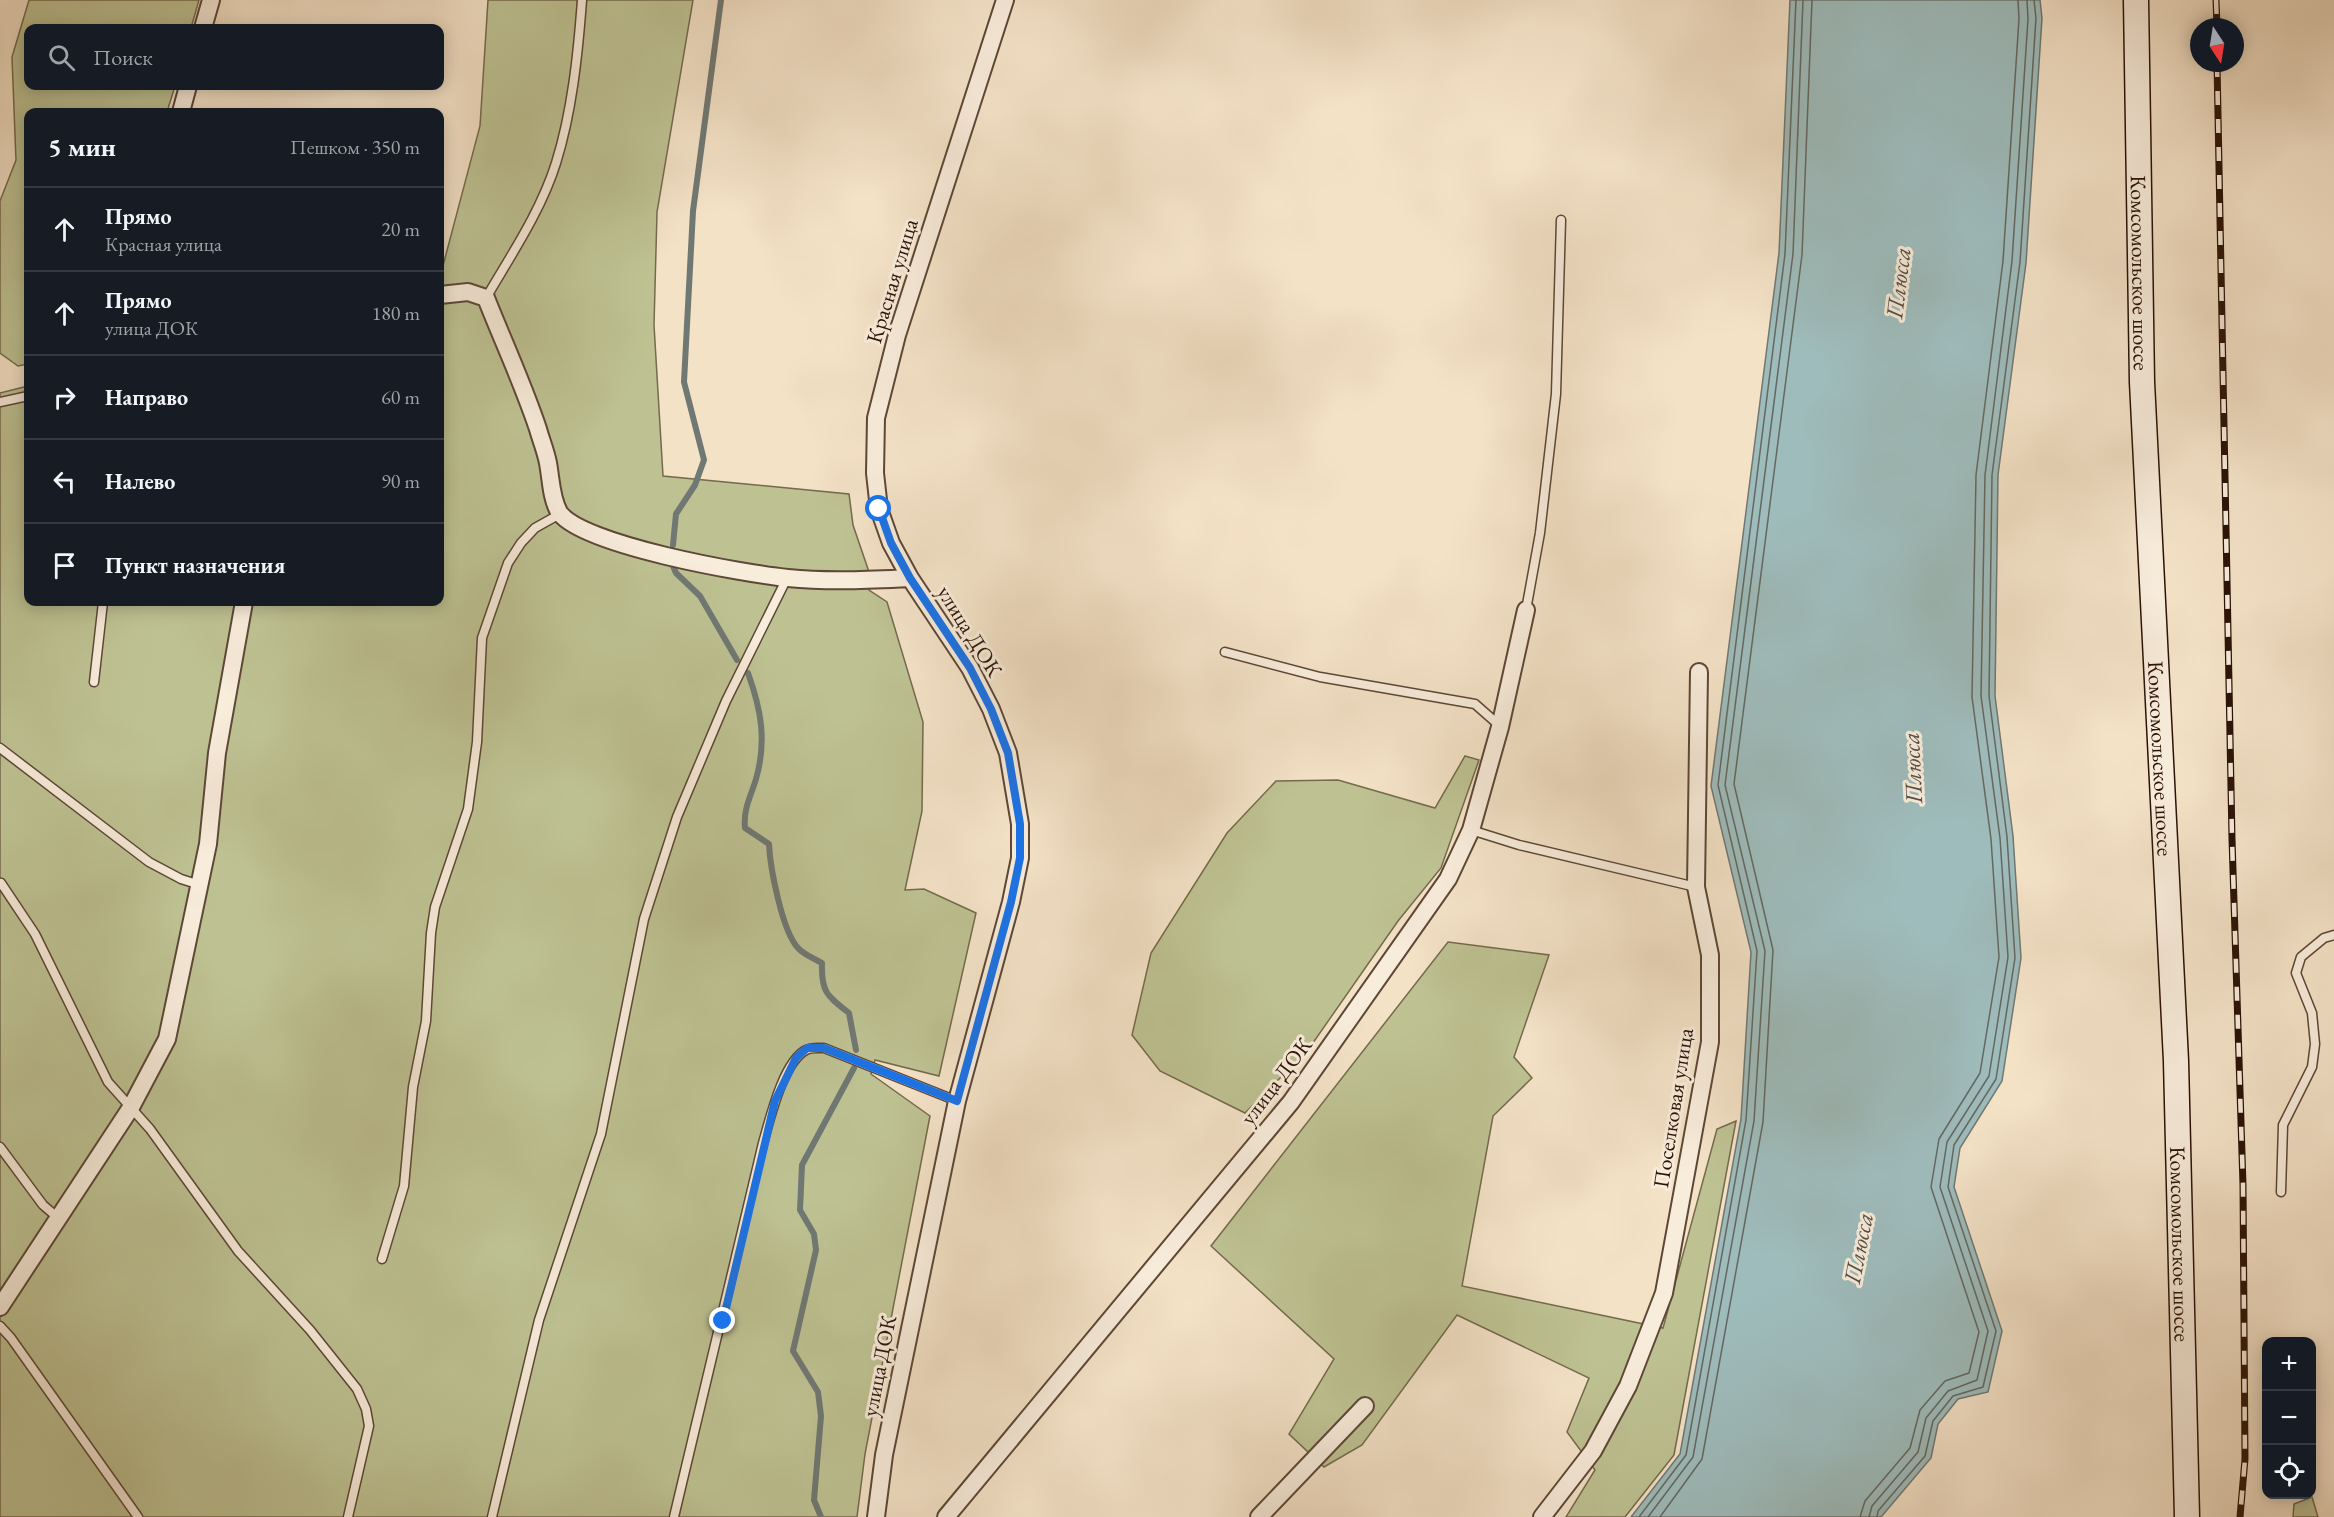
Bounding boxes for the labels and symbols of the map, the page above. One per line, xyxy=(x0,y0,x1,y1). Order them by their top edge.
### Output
north arrow xyxy=(2190,18,2244,72)
street label: Комсомольское шоссе xyxy=(2124,175,2156,371)
street label: Красная улица xyxy=(859,215,925,347)
water label: Плюсса xyxy=(1878,246,1918,321)
route start xyxy=(865,495,891,521)
street label: улица ДОК xyxy=(931,580,1010,683)
street label: Комсомольское шоссе xyxy=(2141,660,2180,857)
water label: Плюсса xyxy=(1895,732,1929,805)
street label: Поселковая улица xyxy=(1646,1026,1700,1190)
street label: улица ДОК xyxy=(1234,1031,1319,1131)
street label: Комсомольское шоссе xyxy=(2164,1146,2197,1343)
water label: Плюсса xyxy=(1836,1210,1880,1287)
route end xyxy=(709,1307,735,1333)
street label: улица ДОК xyxy=(855,1312,903,1419)

